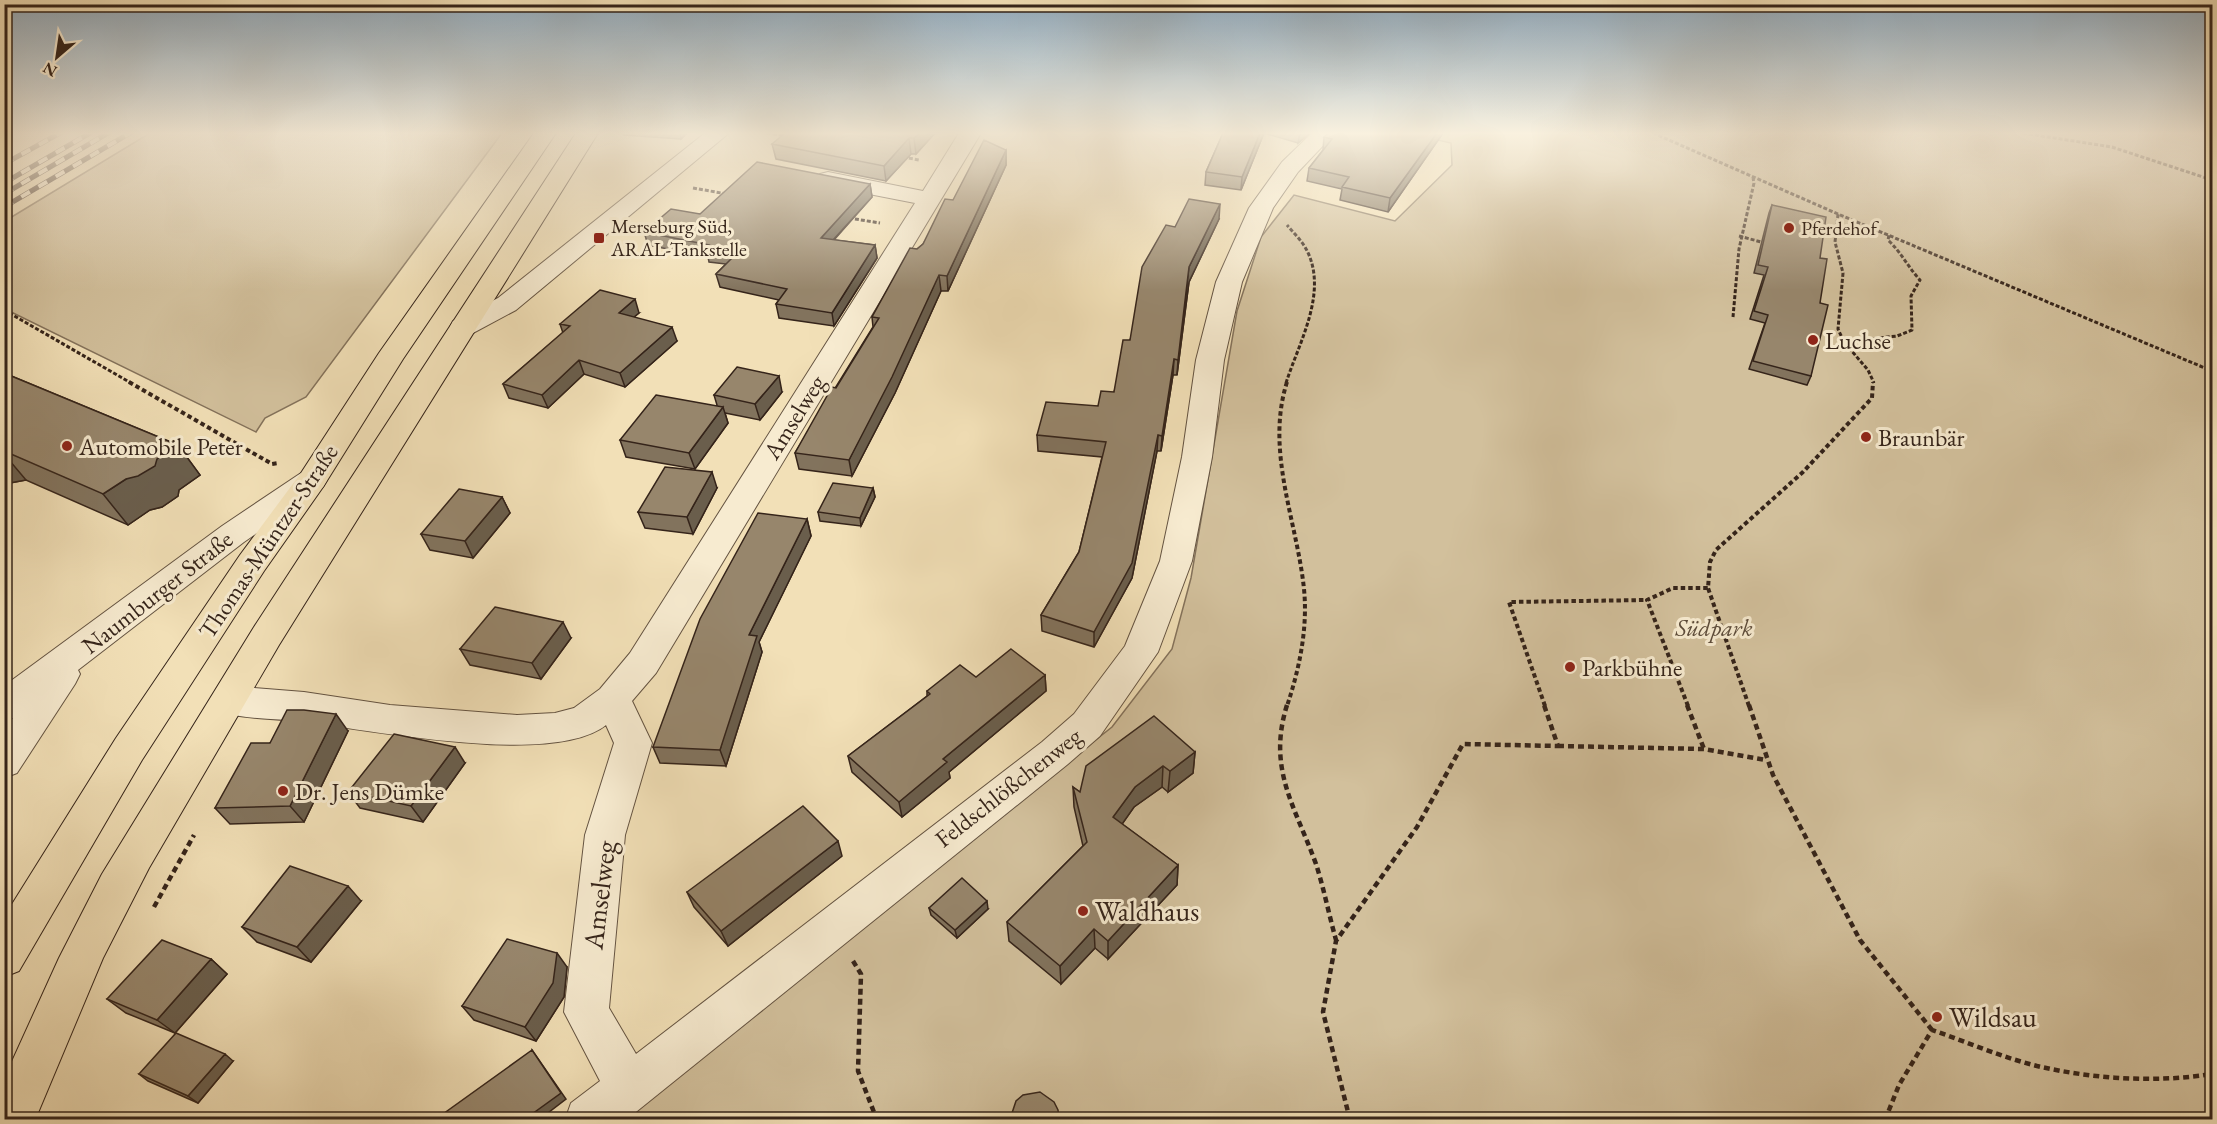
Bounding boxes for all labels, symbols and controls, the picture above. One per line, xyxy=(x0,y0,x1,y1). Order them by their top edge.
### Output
north arrow xyxy=(27,27,87,87)
text: N xyxy=(39,57,61,82)
place label: Merseburg Süd, ARAL-Tankstelle xyxy=(610,213,747,262)
place label: Pferdehof xyxy=(1801,215,1880,241)
marker: Pferdehof xyxy=(1782,221,1796,235)
marker: Merseburg Süd, ARAL-Tankstelle xyxy=(592,231,606,245)
place label: Luchse xyxy=(1825,325,1891,356)
marker: Luchse xyxy=(1806,333,1820,347)
street label: Amselweg xyxy=(755,369,832,466)
place label: Braunbär xyxy=(1878,422,1964,453)
marker: Braunbär xyxy=(1859,430,1873,444)
place label: Automobile Peter xyxy=(78,431,243,462)
street label: Thomas-Müntzer-Straße xyxy=(191,438,345,644)
marker: Automobile Peter xyxy=(60,439,74,453)
street label: Naumburger Straße xyxy=(75,523,239,661)
park label: Südpark xyxy=(1674,612,1753,643)
place label: Parkbühne xyxy=(1582,652,1682,683)
marker: Parkbühne xyxy=(1563,660,1577,674)
street label: Feldschlößchenweg xyxy=(928,720,1088,854)
place label: Dr. Jens Dümke xyxy=(295,776,444,807)
marker: Dr. Jens Dümke xyxy=(276,784,290,798)
street label: Amselweg xyxy=(574,838,624,952)
place label: Waldhaus xyxy=(1095,893,1199,929)
marker: Waldhaus xyxy=(1076,904,1090,918)
place label: Wildsau xyxy=(1949,999,2037,1035)
marker: Wildsau xyxy=(1930,1010,1944,1024)

